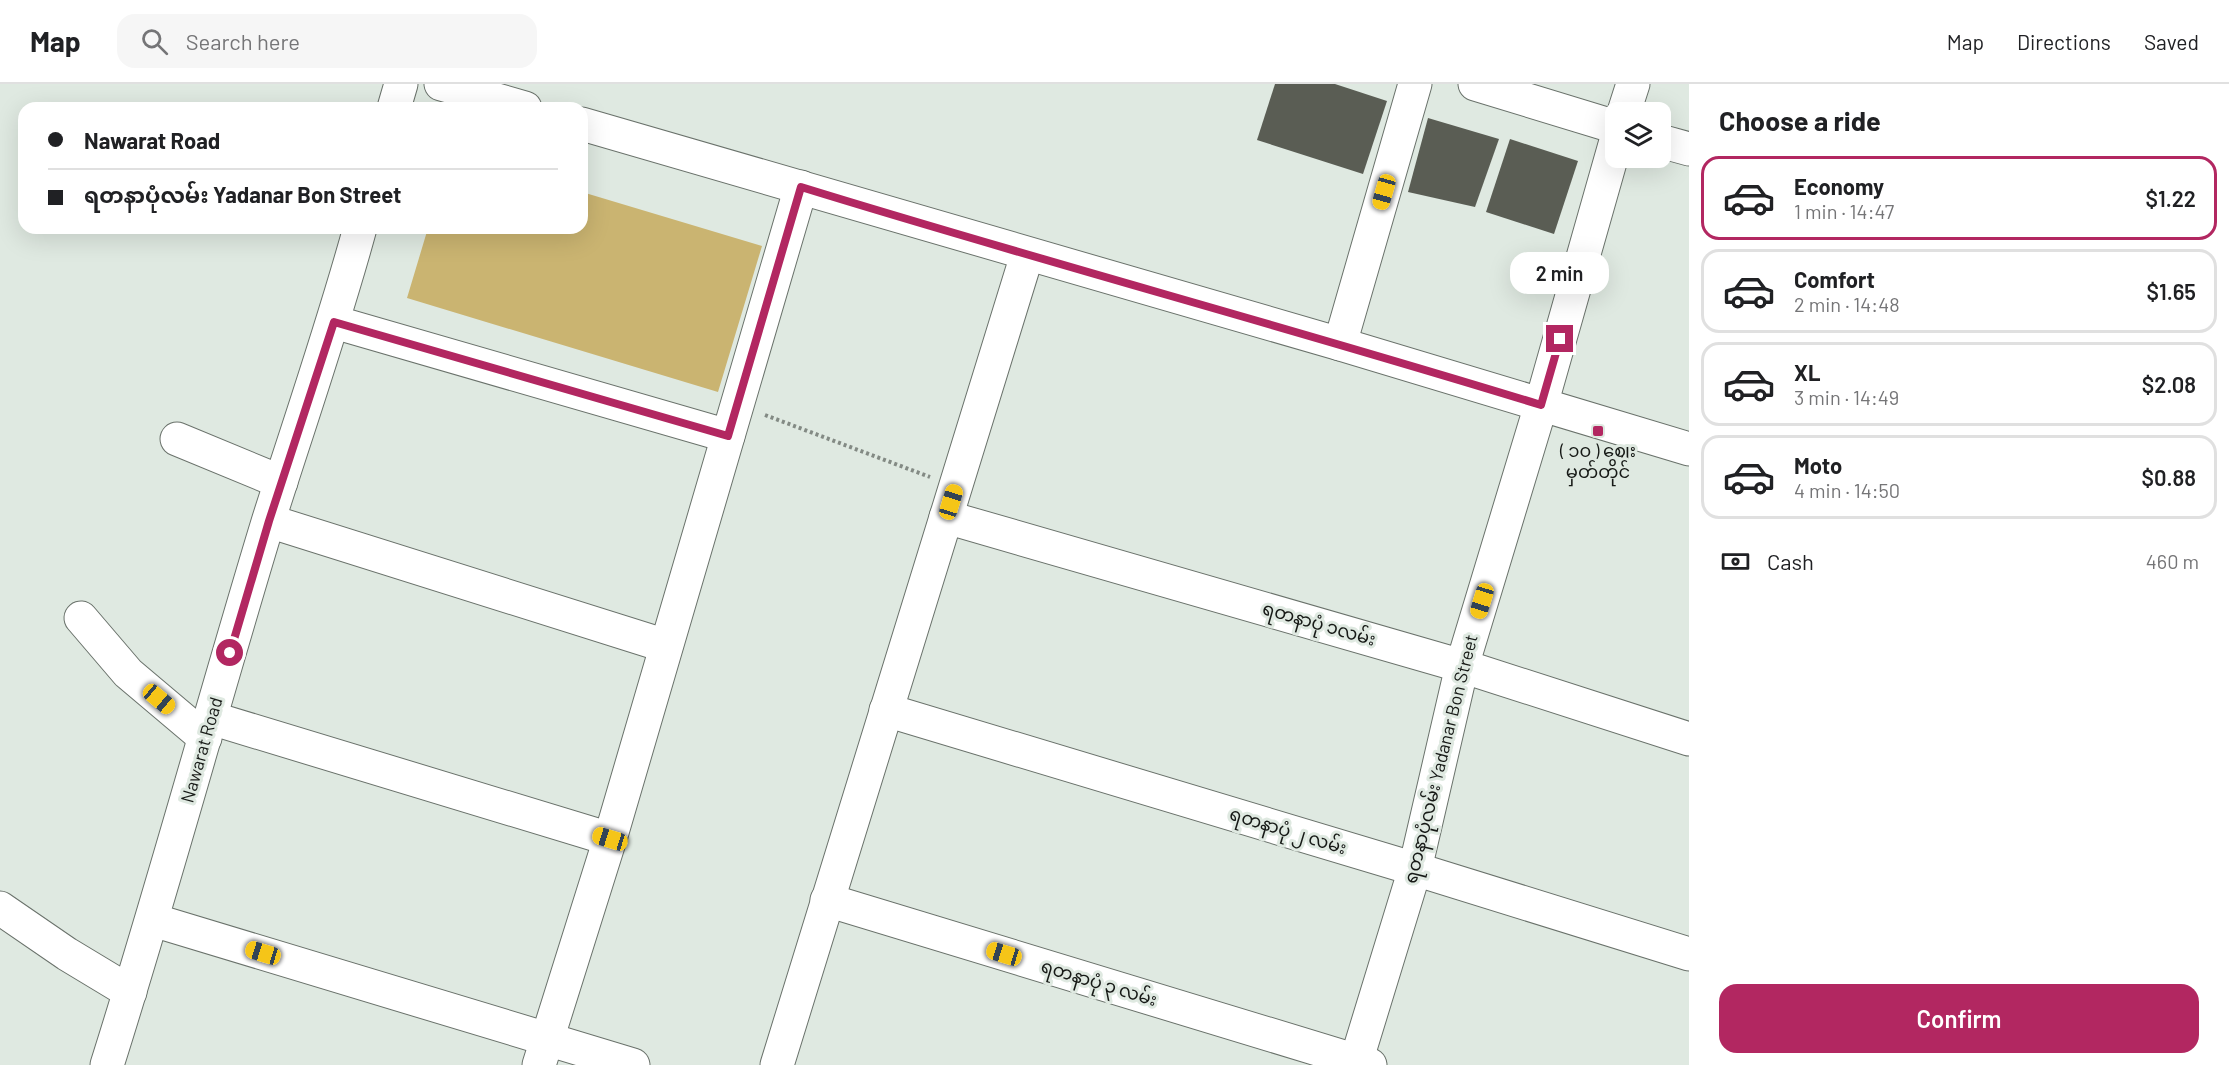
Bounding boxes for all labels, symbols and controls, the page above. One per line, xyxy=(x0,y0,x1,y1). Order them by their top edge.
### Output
search box xyxy=(117,14,537,68)
text: Map xyxy=(30,24,81,58)
icon: search xyxy=(138,25,171,58)
text: Search here xyxy=(186,28,300,54)
text: Map xyxy=(1947,29,1984,54)
text: Directions xyxy=(2017,29,2111,54)
text: Saved xyxy=(2144,29,2199,54)
map controls xyxy=(1605,102,1671,168)
button: layers xyxy=(1605,102,1671,168)
text: Choose a ride xyxy=(1719,104,1881,136)
text: Nawarat Road xyxy=(84,127,220,153)
icon: car xyxy=(1722,171,1776,225)
car xyxy=(1370,172,1398,212)
text: Economy xyxy=(1794,173,1884,199)
text: ရတနာပုံလမ်း Yadanar Bon Street xyxy=(84,181,401,207)
text: $1.22 xyxy=(2146,185,2196,211)
text: 1 min · 14:47 xyxy=(1794,199,1894,223)
callout: 2 min xyxy=(1510,252,1610,294)
text: 2 min xyxy=(1536,261,1583,285)
icon: car xyxy=(1722,264,1776,318)
text: Comfort xyxy=(1794,266,1875,292)
text: $1.65 xyxy=(2146,278,2196,304)
text: 2 min · 14:48 xyxy=(1794,292,1900,316)
route end xyxy=(1546,325,1573,352)
icon: car xyxy=(1722,357,1776,411)
text: XL xyxy=(1794,359,1820,385)
text: $2.08 xyxy=(2142,371,2196,397)
text: 3 min · 14:49 xyxy=(1794,385,1899,409)
marker: ( ၁၀ ) ဈေး မှတ်တိုင် xyxy=(1591,424,1605,438)
place label: ( ၁၀ ) ဈေး မှတ်တိုင် xyxy=(1559,439,1636,487)
icon: car xyxy=(1722,450,1776,504)
text: Moto xyxy=(1794,452,1842,478)
text: $0.88 xyxy=(2142,464,2196,490)
text: 4 min · 14:50 xyxy=(1794,478,1900,502)
car xyxy=(937,482,965,522)
icon: cash xyxy=(1719,545,1752,578)
text: Cash xyxy=(1767,548,1814,574)
text: 460 m xyxy=(2146,549,2199,573)
car xyxy=(1468,581,1496,621)
street label: ရတနာပုံ ၁လမ်း xyxy=(1259,595,1379,655)
street label: ရတနာပုံလမ်း Yadanar Bon Street xyxy=(1397,632,1486,887)
route start xyxy=(216,639,243,666)
car xyxy=(139,681,179,717)
street label: Nawarat Road xyxy=(175,694,227,805)
street label: ရတနာပုံ ၂ လမ်း xyxy=(1226,801,1350,863)
car xyxy=(590,825,630,853)
car xyxy=(243,939,283,967)
car xyxy=(984,940,1024,968)
street label: ရတနာပုံ ၃ လမ်း xyxy=(1037,953,1160,1015)
button: Confirm xyxy=(1719,984,2199,1053)

